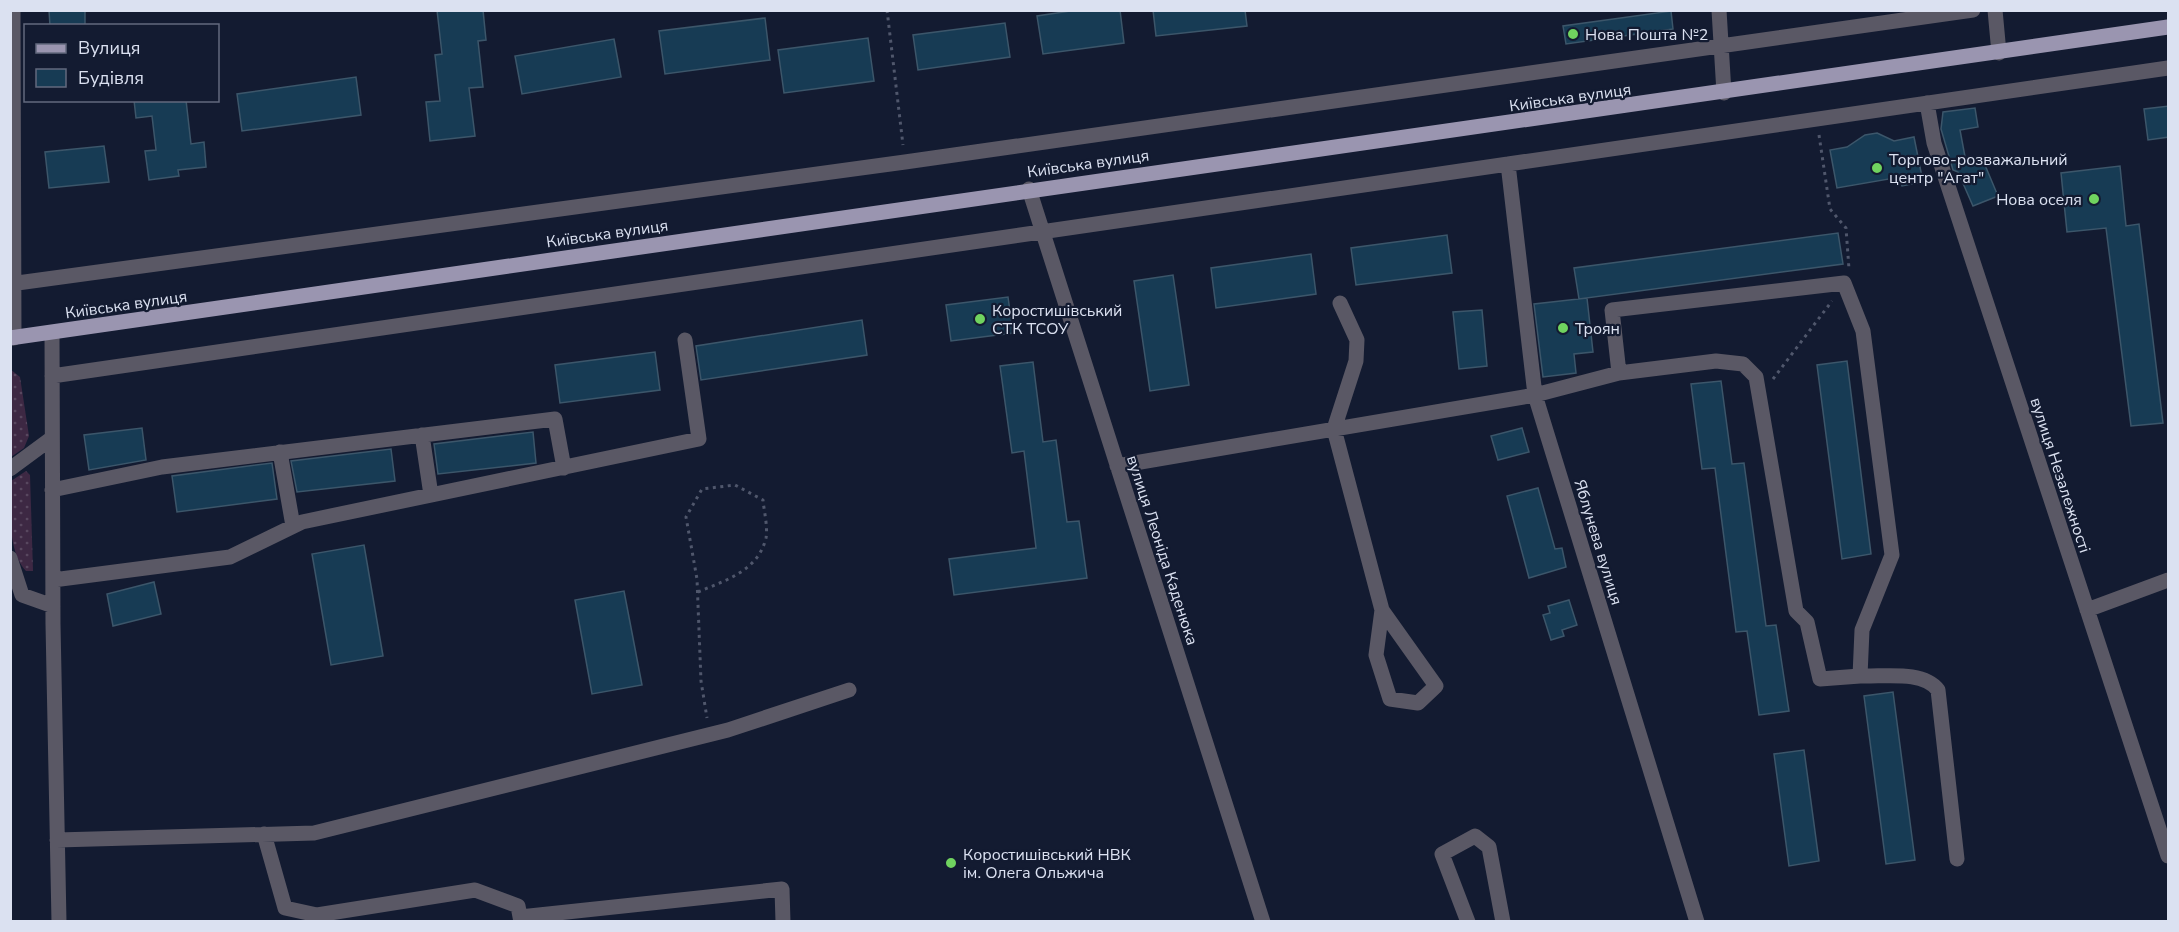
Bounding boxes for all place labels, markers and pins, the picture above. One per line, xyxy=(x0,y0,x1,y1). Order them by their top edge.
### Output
place label: Нова Пошта №2 xyxy=(1585,24,1708,46)
marker: Нова Пошта №2 xyxy=(1566,27,1580,41)
place label: Торгово-розважальний центр "Агат" xyxy=(1889,149,2068,189)
marker: Торгово-розважальний центр "Агат" xyxy=(1870,161,1884,175)
place label: Нова оселя xyxy=(1996,189,2082,211)
marker: Нова оселя xyxy=(2087,192,2101,206)
place label: Коростишівський СТК ТСОУ xyxy=(992,300,1122,340)
marker: Коростишівський СТК ТСОУ xyxy=(973,312,987,326)
place label: Троян xyxy=(1575,318,1620,340)
marker: Троян xyxy=(1556,321,1570,335)
place label: Коростишівський НВК ім. Олега Ольжича xyxy=(963,844,1132,884)
marker: Коростишівський НВК ім. Олега Ольжича xyxy=(944,856,958,870)

